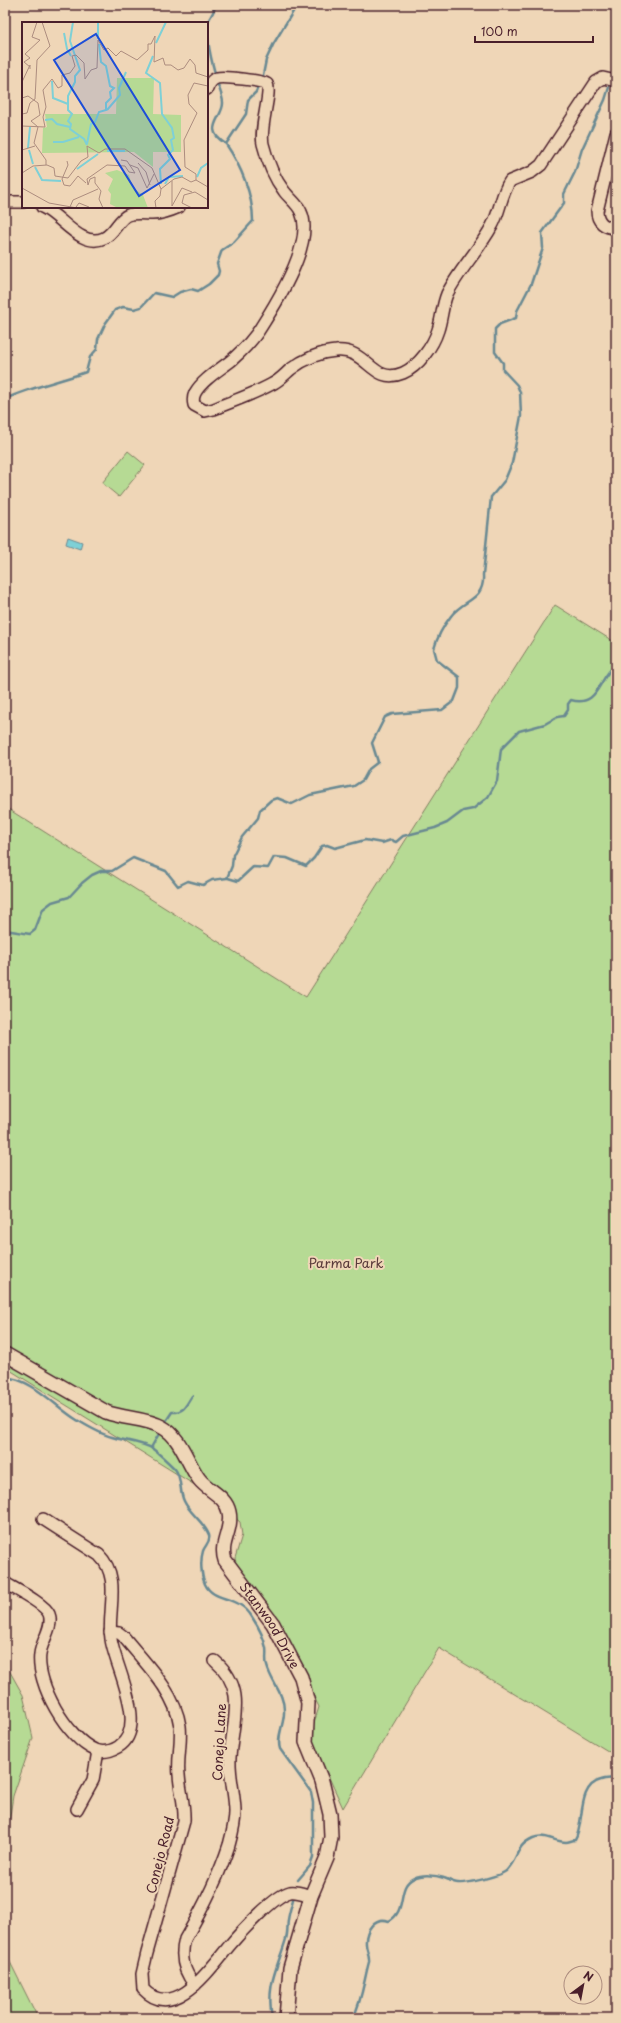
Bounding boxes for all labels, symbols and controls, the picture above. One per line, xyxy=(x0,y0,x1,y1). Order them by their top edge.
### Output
scale bar xyxy=(475,18,593,44)
inset map xyxy=(22,22,208,208)
text: 100 m xyxy=(481,22,518,40)
park label: Parma Park xyxy=(308,1253,384,1272)
street label: Stanwood Drive xyxy=(236,1578,305,1672)
street label: Conejo Lane xyxy=(207,1703,230,1781)
street label: Conejo Road xyxy=(141,1814,178,1896)
north arrow xyxy=(563,1965,603,2005)
text: N xyxy=(580,1967,597,1986)

